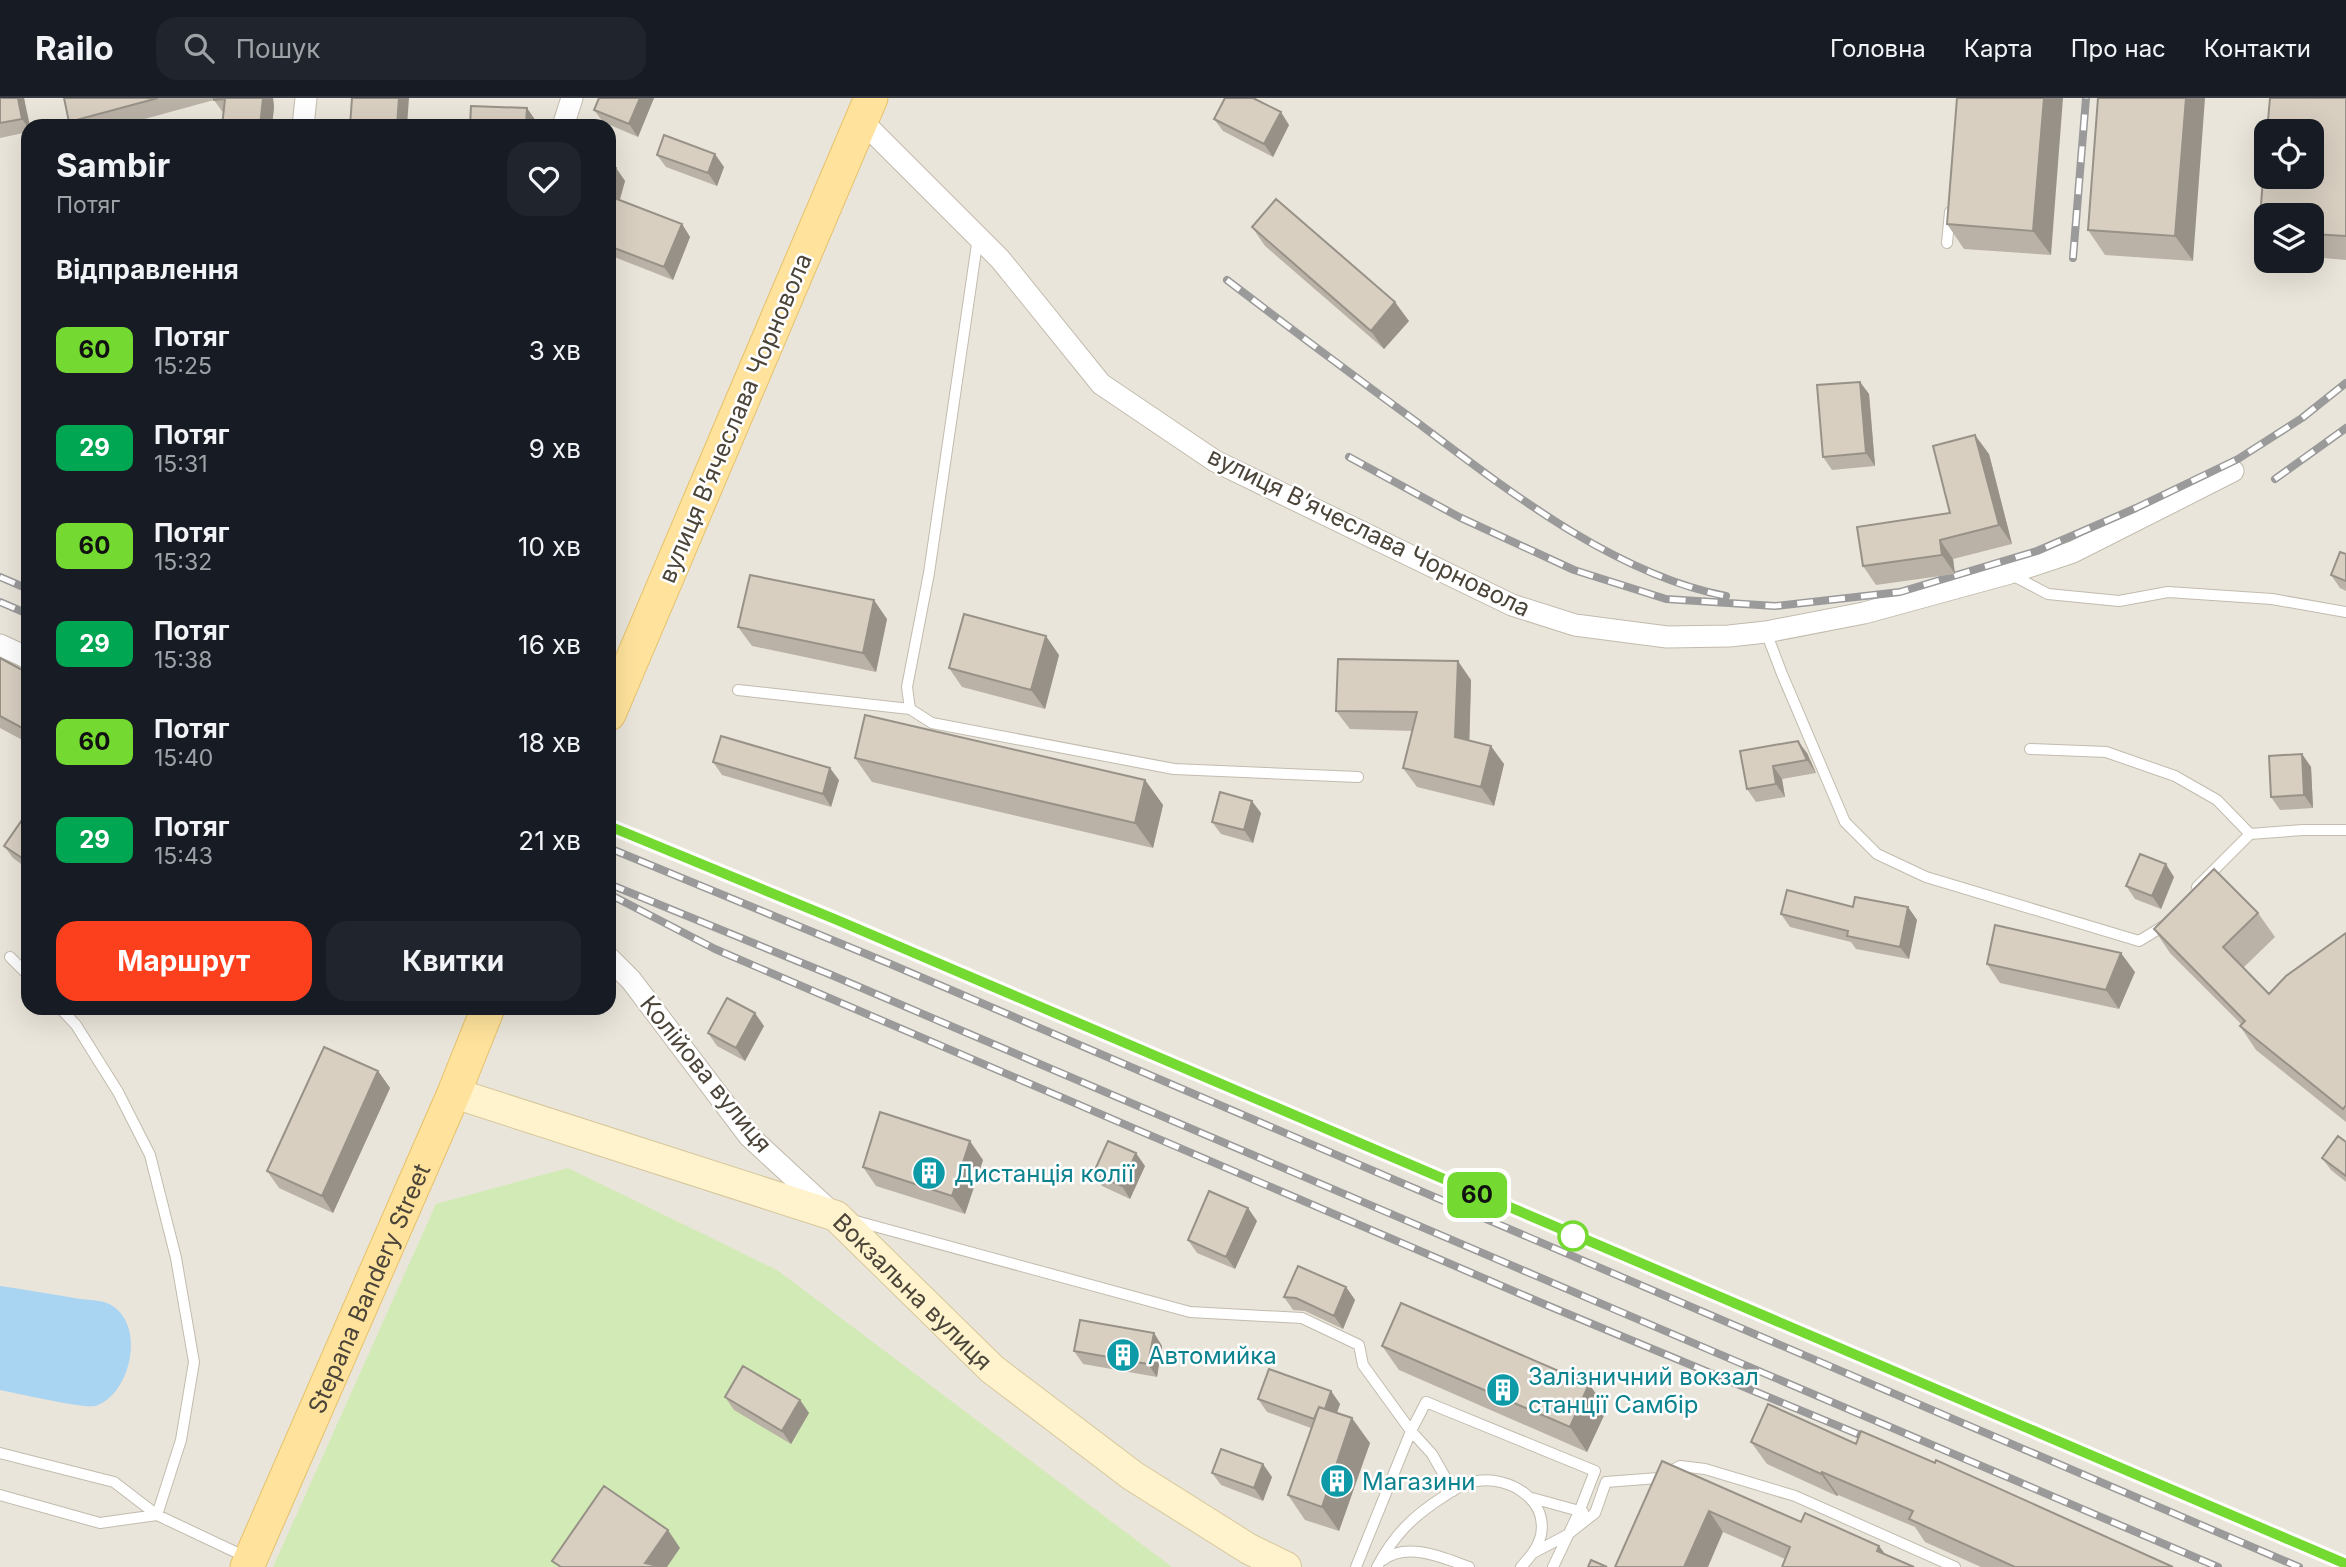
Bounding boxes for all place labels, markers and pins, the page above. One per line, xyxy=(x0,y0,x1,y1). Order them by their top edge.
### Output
building icon: Дистанція колії xyxy=(910,1154,948,1192)
place label: Дистанція колії xyxy=(954,1159,1135,1188)
unlabelled marker xyxy=(1558,1221,1588,1251)
building icon: Автомийка xyxy=(1104,1336,1142,1374)
place label: Автомийка xyxy=(1148,1341,1277,1370)
place label: Залізничний вокзал станції Самбір xyxy=(1528,1362,1759,1419)
building icon: Залізничний вокзал станції Самбір xyxy=(1484,1371,1522,1409)
building icon: Магазини xyxy=(1318,1462,1356,1500)
place label: Магазини xyxy=(1362,1467,1476,1496)

